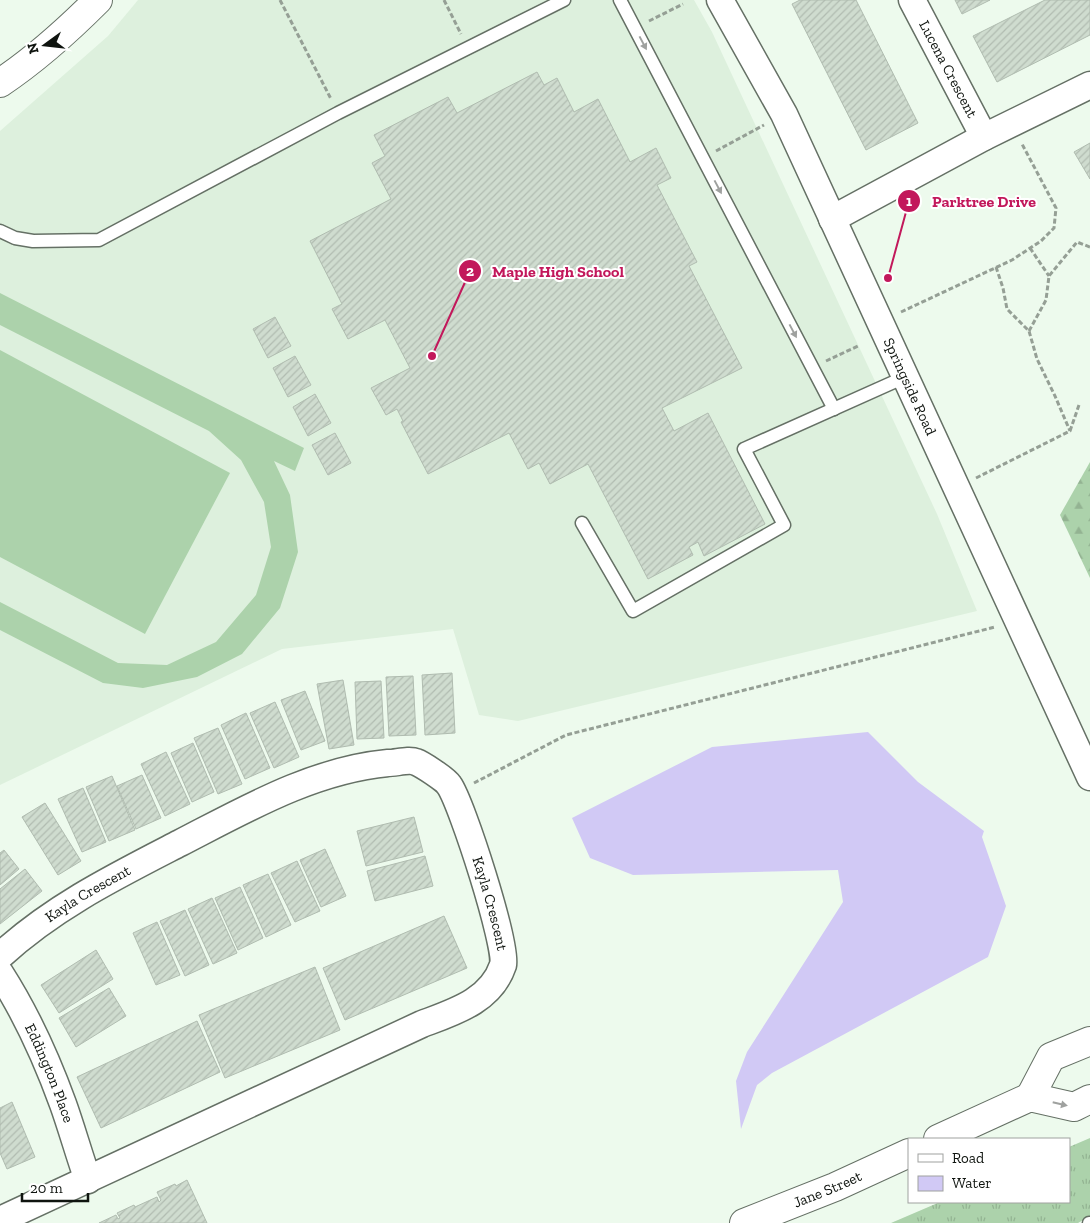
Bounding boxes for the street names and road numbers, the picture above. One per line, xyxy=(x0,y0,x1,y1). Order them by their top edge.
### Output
street label: Lucena Crescent xyxy=(915,17,981,121)
street label: Springside Road xyxy=(880,335,940,439)
street label: Kayla Crescent xyxy=(468,854,511,952)
street label: Kayla Crescent xyxy=(41,861,134,926)
street label: Eddington Place xyxy=(21,1021,78,1125)
street label: Jane Street xyxy=(791,1167,865,1212)

